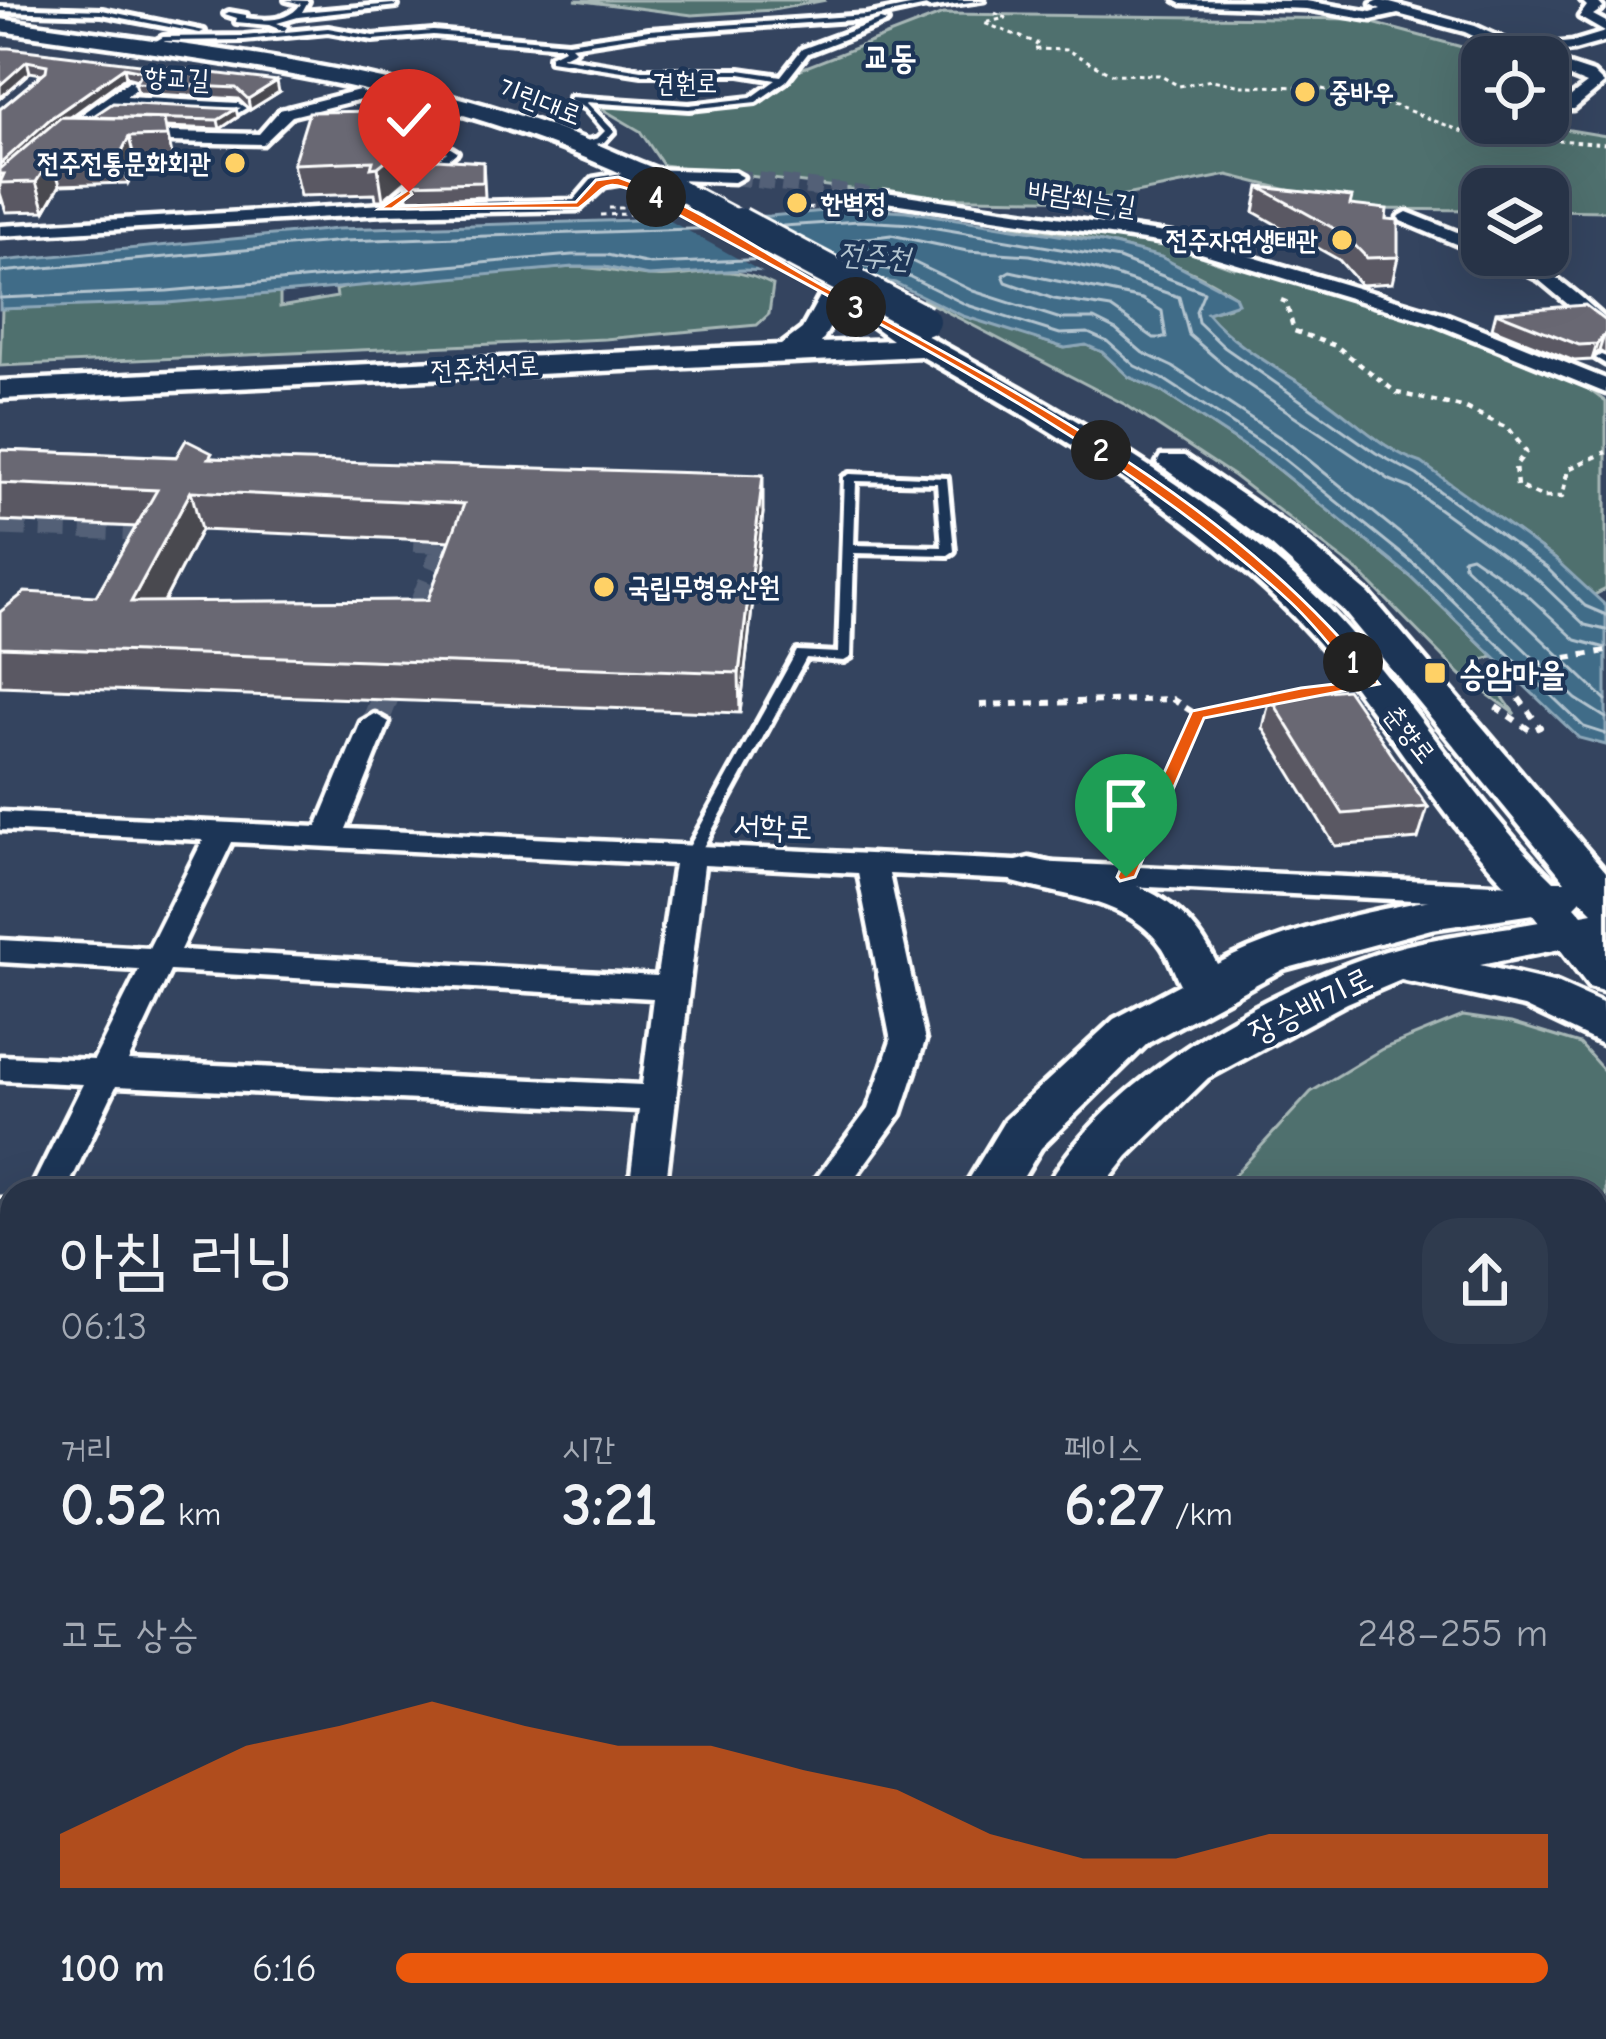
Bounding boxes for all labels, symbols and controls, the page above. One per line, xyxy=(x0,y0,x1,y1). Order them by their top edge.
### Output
map controls xyxy=(1461,36,1569,276)
button: locate xyxy=(1461,36,1569,144)
district label: 교동 xyxy=(863,38,917,76)
street label: 향교길 xyxy=(144,61,211,96)
street label: 견훤로 xyxy=(652,68,718,99)
pin xyxy=(358,69,460,192)
street label: 기린대로 xyxy=(494,71,586,132)
place label: 중바우 xyxy=(1329,77,1394,108)
marker: 중바우 xyxy=(1292,79,1318,105)
icon: check xyxy=(376,87,442,153)
place label: 전주전통문화회관 xyxy=(37,148,211,179)
marker: 전주전통문화회관 xyxy=(222,150,248,176)
pin: 4 xyxy=(626,167,686,227)
button: layers xyxy=(1461,168,1569,276)
street label: 바람쐬는길 xyxy=(1026,175,1138,222)
text: 4 xyxy=(648,178,664,216)
place label: 한벽정 xyxy=(820,188,886,219)
marker: 한벽정 xyxy=(784,190,810,216)
place label: 전주자연생태관 xyxy=(1166,225,1318,256)
marker: 전주자연생태관 xyxy=(1329,227,1355,253)
water label: 전주천 xyxy=(837,237,914,277)
pin: 3 xyxy=(826,277,886,337)
text: 3 xyxy=(848,288,864,326)
street label: 전주천서로 xyxy=(430,350,540,387)
pin: 2 xyxy=(1071,420,1131,480)
text: 2 xyxy=(1093,431,1109,469)
place label: 국립무형유산원 xyxy=(628,572,780,603)
marker: 국립무형유산원 xyxy=(591,574,617,600)
pin: 1 xyxy=(1323,632,1383,692)
text: 1 xyxy=(1347,643,1359,681)
place label: 승암마을 xyxy=(1459,655,1565,693)
marker: 승암마을 xyxy=(1422,660,1448,686)
street label: 춘향로 xyxy=(1377,699,1442,770)
pin xyxy=(1075,754,1177,877)
icon: arrive xyxy=(1093,772,1159,838)
street label: 서학로 xyxy=(732,806,813,846)
street label: 장승배기로 xyxy=(1242,959,1378,1051)
button: share xyxy=(1422,1218,1548,1344)
text: 아침 러닝 xyxy=(60,1221,296,1297)
text: 06:13 xyxy=(60,1304,147,1349)
text: 거리 xyxy=(60,1430,113,1468)
text: 시간 xyxy=(562,1430,615,1468)
text: 페이스 xyxy=(1064,1430,1144,1468)
text: 0.52 xyxy=(60,1471,167,1540)
text: 3:21 xyxy=(562,1471,657,1540)
text: 6:27 xyxy=(1064,1471,1164,1540)
text: km xyxy=(167,1495,221,1533)
text: /km xyxy=(1164,1495,1233,1533)
text: 248–255 m xyxy=(1357,1611,1548,1656)
text: 고도 상승 xyxy=(60,1612,199,1657)
text: 100 m xyxy=(60,1946,165,1991)
text: 6:16 xyxy=(252,1946,317,1991)

